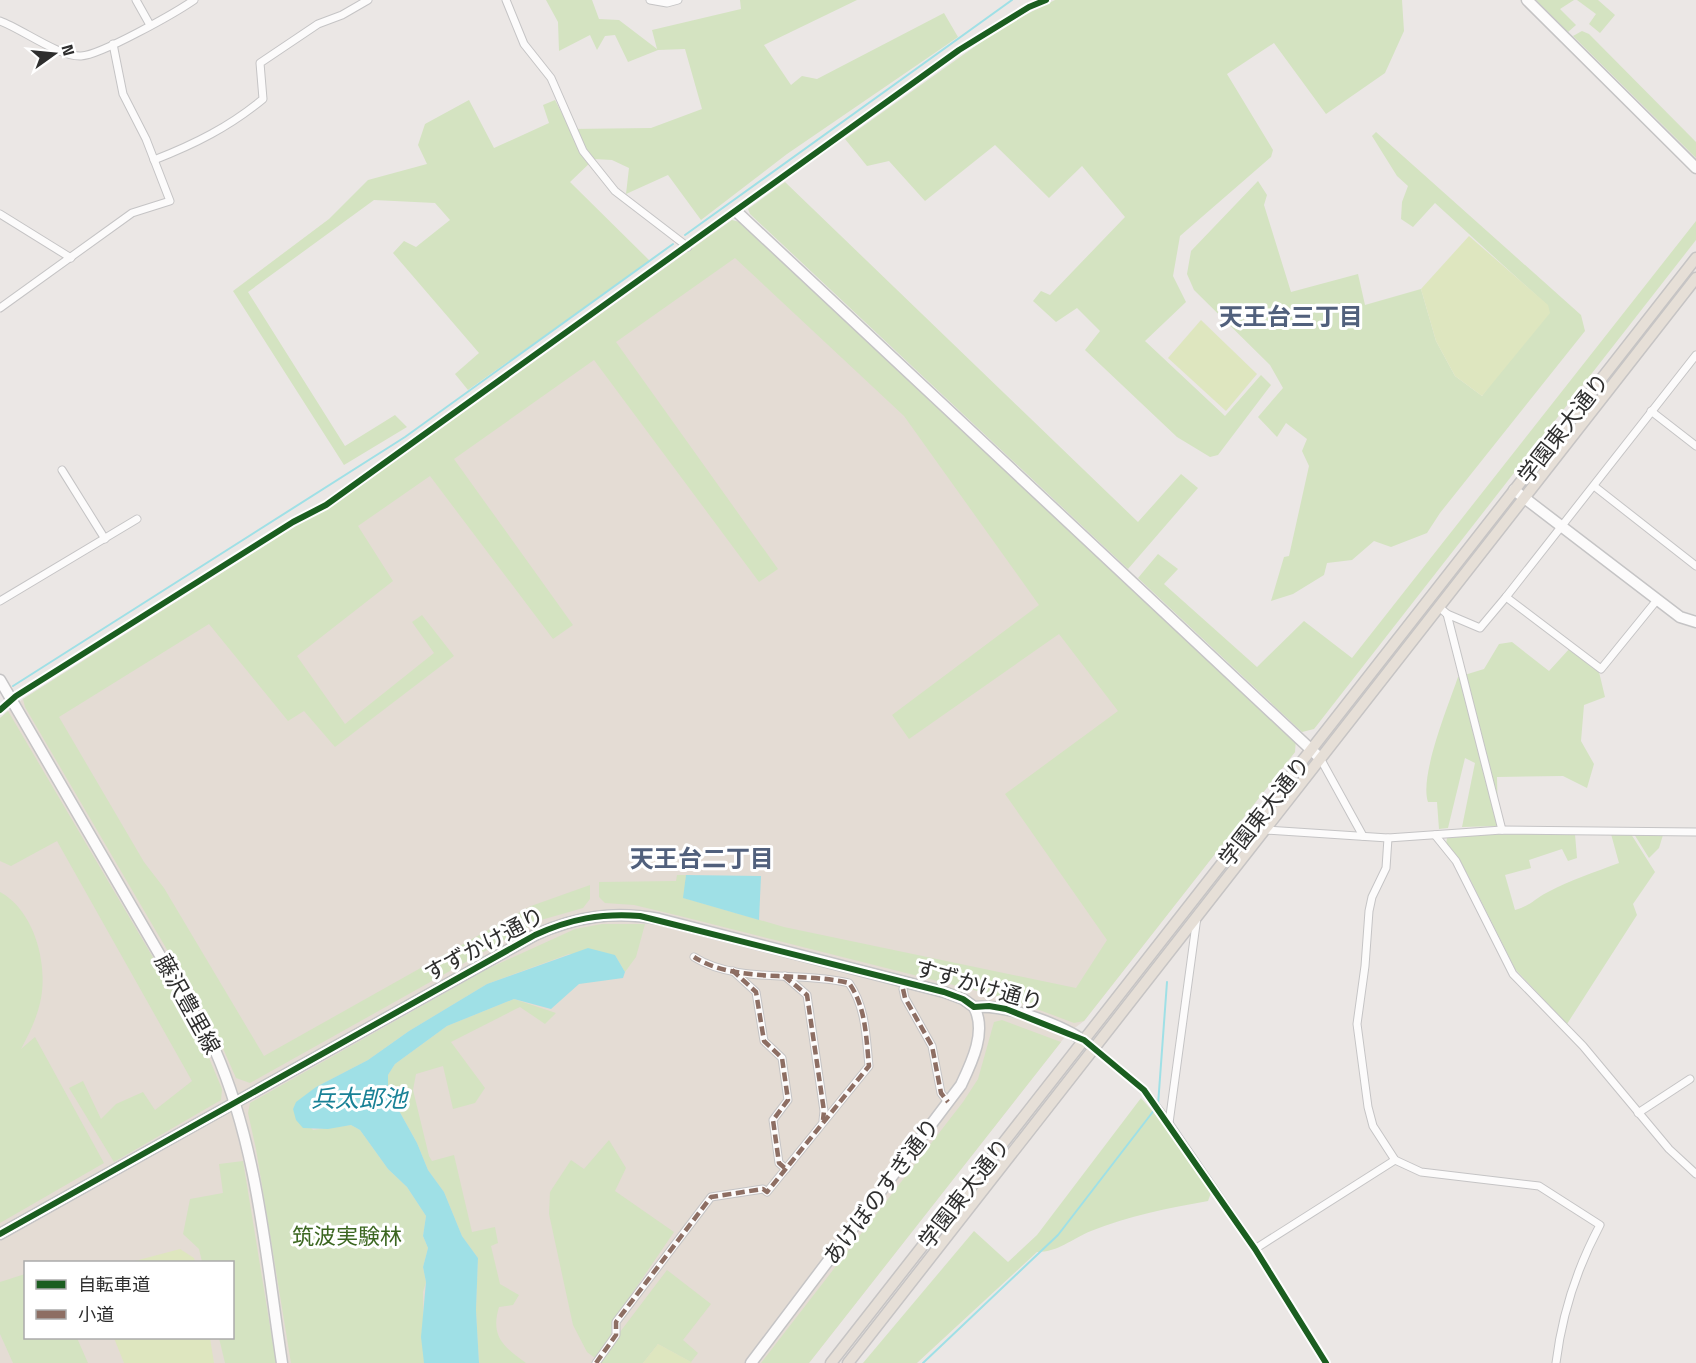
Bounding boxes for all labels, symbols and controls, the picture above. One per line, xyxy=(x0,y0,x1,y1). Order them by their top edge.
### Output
north arrow xyxy=(24,24,84,84)
text: N xyxy=(55,42,82,59)
district label: 天王台三丁目 xyxy=(1219,298,1363,334)
street label: 学園東大通り xyxy=(1509,366,1617,490)
street label: 学園東大通り xyxy=(1210,749,1318,873)
district label: 天王台二丁目 xyxy=(630,840,774,876)
street label: すずかけ通り xyxy=(418,898,550,990)
street label: 藤沢豊里線 xyxy=(146,948,230,1060)
street label: すずかけ通り xyxy=(911,950,1047,1020)
water label: 兵太郎池 xyxy=(311,1080,409,1116)
street label: あけぼのすぎ通り xyxy=(814,1110,948,1272)
street label: 学園東大通り xyxy=(910,1131,1018,1255)
park label: 筑波実験林 xyxy=(292,1219,402,1253)
legend xyxy=(24,1261,234,1339)
text: 自転車道 xyxy=(78,1271,150,1298)
text: 小道 xyxy=(78,1301,114,1328)

